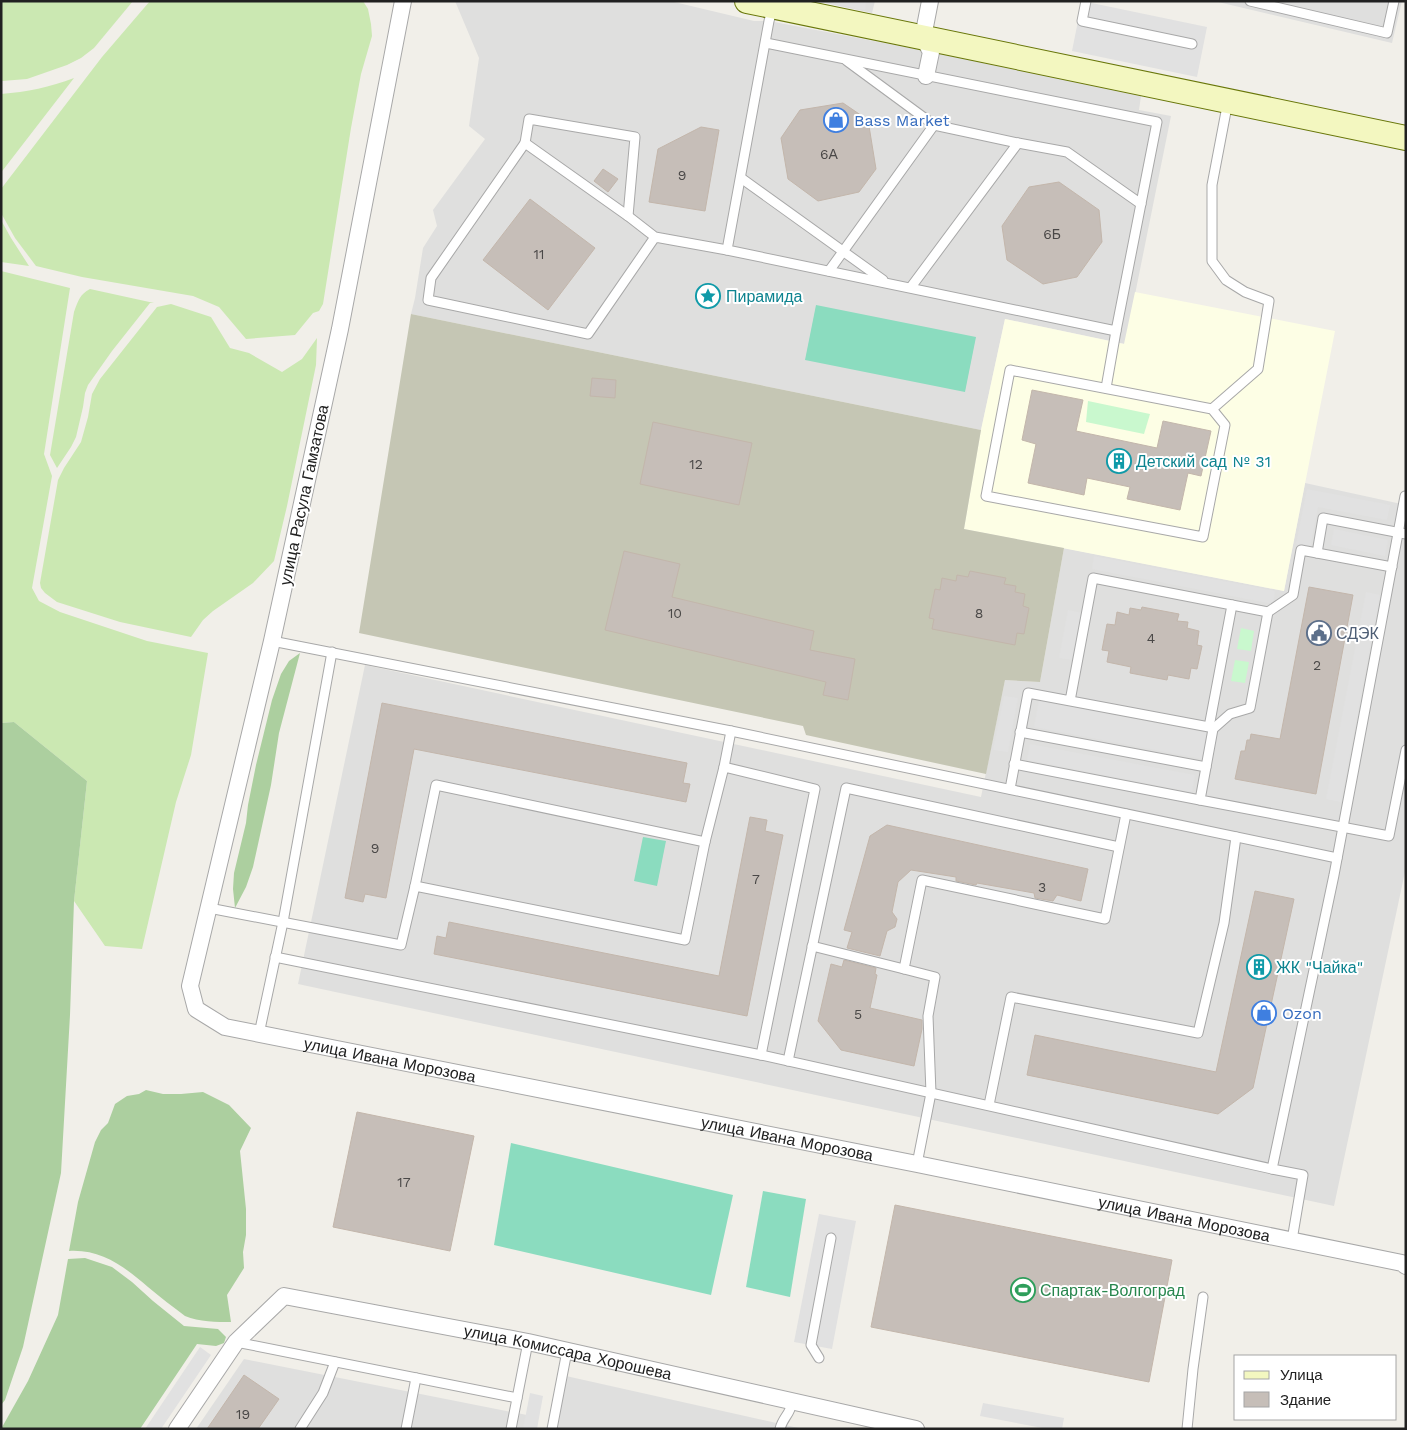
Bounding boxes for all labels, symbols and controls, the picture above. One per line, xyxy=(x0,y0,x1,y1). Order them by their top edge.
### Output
shop icon: Bass Market xyxy=(823,107,849,133)
place label: Bass Market xyxy=(854,111,950,130)
house number: 6А xyxy=(820,146,839,162)
house number: 9 xyxy=(678,167,686,183)
house number: 6Б xyxy=(1043,226,1061,242)
house number: 11 xyxy=(534,246,544,262)
place icon: Пирамида xyxy=(695,283,721,309)
place label: Пирамида xyxy=(726,287,803,306)
street label: улица Расула Гамзатова xyxy=(276,403,332,587)
building icon: Детский сад № 31 xyxy=(1106,448,1132,474)
place label: Детский сад № 31 xyxy=(1136,452,1271,471)
house number: 12 xyxy=(689,456,703,472)
house number: 10 xyxy=(668,605,682,621)
house number: 8 xyxy=(975,605,983,621)
public building icon: СДЭК xyxy=(1306,620,1332,646)
place label: СДЭК xyxy=(1336,624,1380,643)
house number: 4 xyxy=(1147,630,1155,646)
house number: 2 xyxy=(1313,657,1321,673)
house number: 9 xyxy=(371,840,379,856)
house number: 7 xyxy=(752,871,760,887)
house number: 3 xyxy=(1038,879,1046,895)
building icon: ЖК "Чайка" xyxy=(1246,954,1272,980)
place label: ЖК "Чайка" xyxy=(1276,958,1363,977)
shop icon: Ozon xyxy=(1251,1000,1277,1026)
place label: Ozon xyxy=(1282,1004,1322,1023)
house number: 5 xyxy=(854,1006,862,1022)
street label: улица Ивана Морозова xyxy=(302,1033,478,1086)
street label: улица Ивана Морозова xyxy=(700,1112,875,1165)
house number: 17 xyxy=(397,1174,411,1190)
street label: улица Ивана Морозова xyxy=(1097,1192,1272,1245)
sports icon: Спартак-Волгоград xyxy=(1010,1277,1036,1303)
place label: Спартак-Волгоград xyxy=(1040,1281,1185,1300)
street label: улица Комиссара Хорошева xyxy=(462,1321,674,1383)
legend xyxy=(1234,1355,1397,1420)
text: Улица xyxy=(1280,1366,1323,1384)
text: Здание xyxy=(1280,1391,1331,1409)
house number: 19 xyxy=(236,1406,250,1422)

